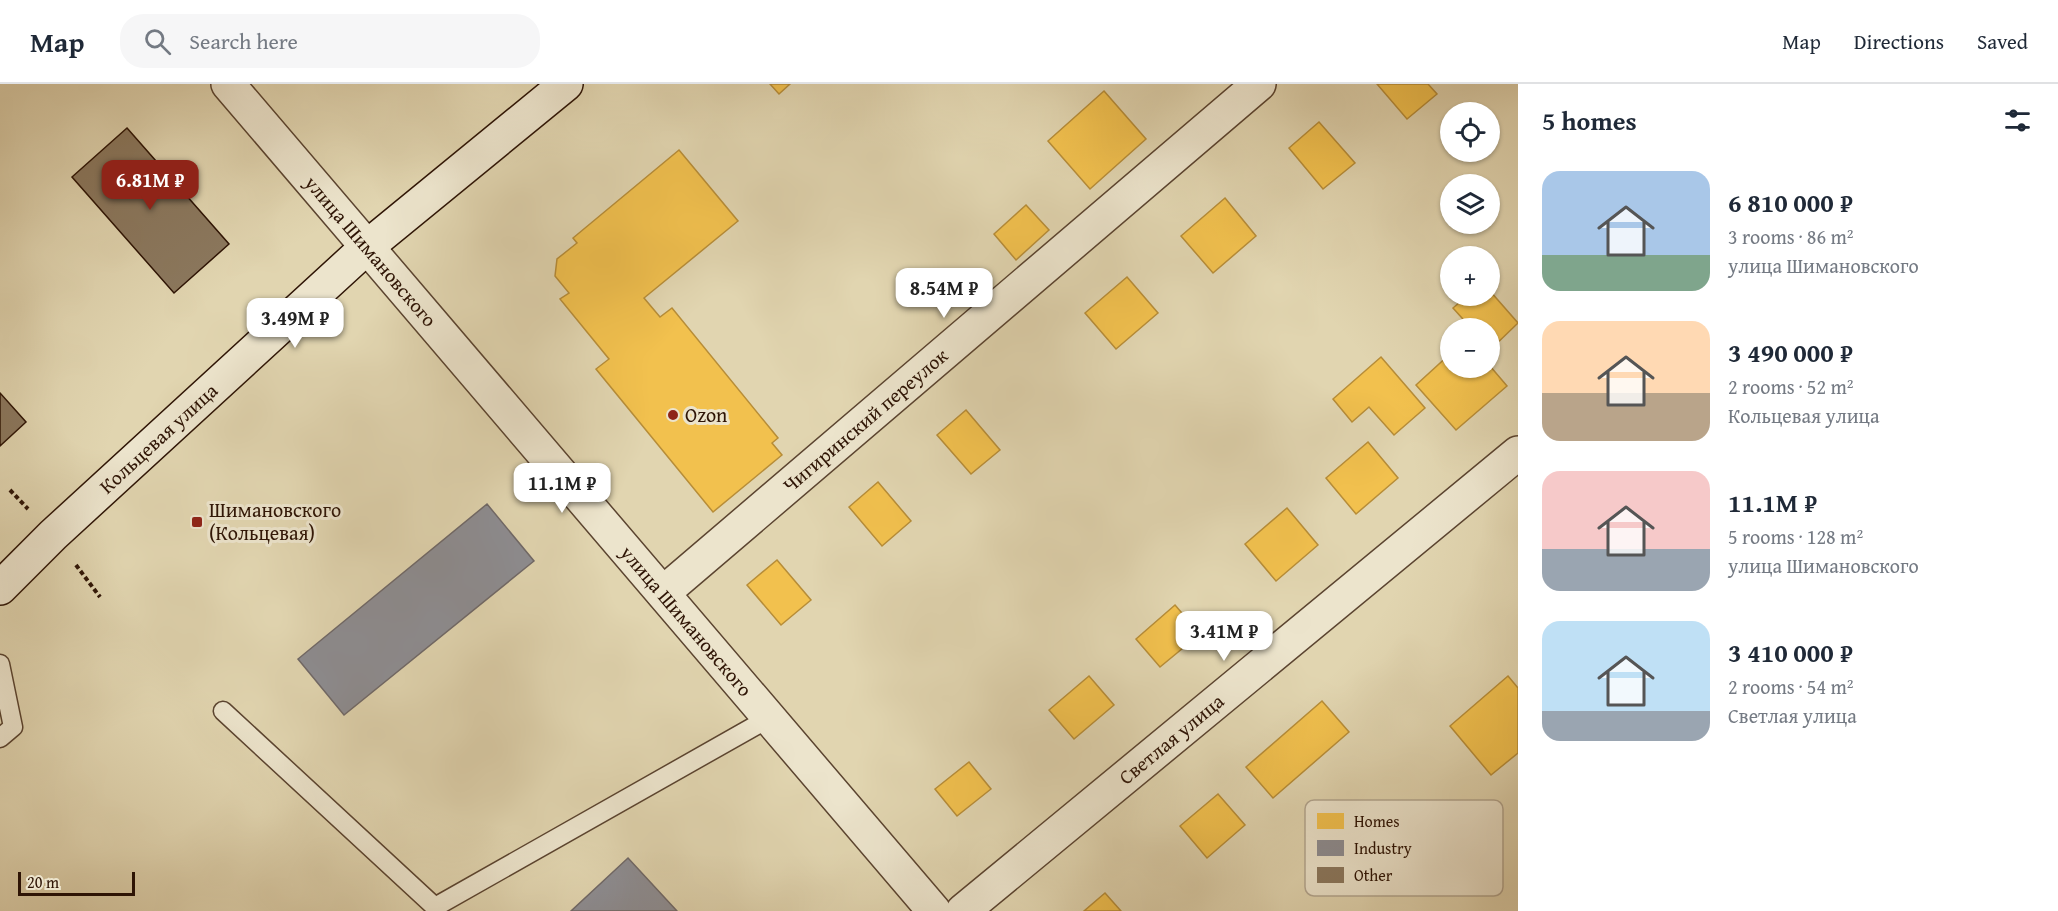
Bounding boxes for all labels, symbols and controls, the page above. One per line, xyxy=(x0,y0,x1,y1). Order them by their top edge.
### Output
search box xyxy=(120,14,540,68)
text: Map xyxy=(30,21,84,62)
icon: search xyxy=(141,25,174,58)
text: Search here xyxy=(189,25,298,57)
text: Map xyxy=(1782,26,1821,57)
text: Directions xyxy=(1854,26,1944,57)
text: Saved xyxy=(1977,26,2028,57)
text: 5 homes xyxy=(1542,101,1637,140)
map controls xyxy=(1440,102,1500,378)
button: locate xyxy=(1440,102,1500,162)
icon: filters xyxy=(2001,104,2034,137)
pin: 6.81M ₽ xyxy=(95,160,205,211)
text: 6.81M ₽ xyxy=(116,165,184,194)
street label: улица Шимановского xyxy=(298,168,444,333)
button: layers xyxy=(1440,174,1500,234)
text: 6 810 000 ₽ xyxy=(1728,183,1853,222)
icon: home xyxy=(1590,195,1662,267)
text: 3 rooms · 86 m² xyxy=(1728,222,1854,251)
button: + xyxy=(1440,246,1500,306)
text: улица Шимановского xyxy=(1728,251,1919,280)
pin: 8.54M ₽ xyxy=(889,268,999,319)
text: 8.54M ₽ xyxy=(910,273,978,302)
pin: 3.49M ₽ xyxy=(240,298,350,349)
text: 3.49M ₽ xyxy=(261,303,329,332)
button: − xyxy=(1440,318,1500,378)
text: 3 490 000 ₽ xyxy=(1728,333,1853,372)
street label: Чигиринский переулок xyxy=(776,341,954,499)
icon: home xyxy=(1590,345,1662,417)
text: 2 rooms · 52 m² xyxy=(1728,372,1854,401)
street label: Кольцевая улица xyxy=(92,376,224,500)
place label: Ozon xyxy=(685,400,727,429)
text: Кольцевая улица xyxy=(1728,401,1880,430)
marker: Ozon xyxy=(666,408,680,422)
pin: 11.1M ₽ xyxy=(507,463,617,514)
text: 11.1M ₽ xyxy=(528,468,596,497)
text: 11.1M ₽ xyxy=(1728,483,1817,522)
place label: Шимановского (Кольцевая) xyxy=(209,495,341,547)
icon: home xyxy=(1590,495,1662,567)
marker: Шимановского (Кольцевая) xyxy=(190,515,204,529)
text: 5 rooms · 128 m² xyxy=(1728,522,1863,551)
street label: улица Шимановского xyxy=(613,538,760,703)
text: улица Шимановского xyxy=(1728,551,1919,580)
pin: 3.41M ₽ xyxy=(1169,611,1279,662)
text: 3.41M ₽ xyxy=(1190,616,1258,645)
text: 3 410 000 ₽ xyxy=(1728,633,1853,672)
icon: home xyxy=(1590,645,1662,717)
text: 2 rooms · 54 m² xyxy=(1728,672,1854,701)
street label: Светлая улица xyxy=(1112,686,1230,791)
text: Светлая улица xyxy=(1728,701,1857,730)
legend xyxy=(1305,800,1503,896)
text: Homes xyxy=(1354,809,1400,833)
text: Industry xyxy=(1354,836,1412,860)
text: Other xyxy=(1354,863,1393,887)
scale bar xyxy=(18,869,135,896)
text: 20 m xyxy=(27,870,59,894)

